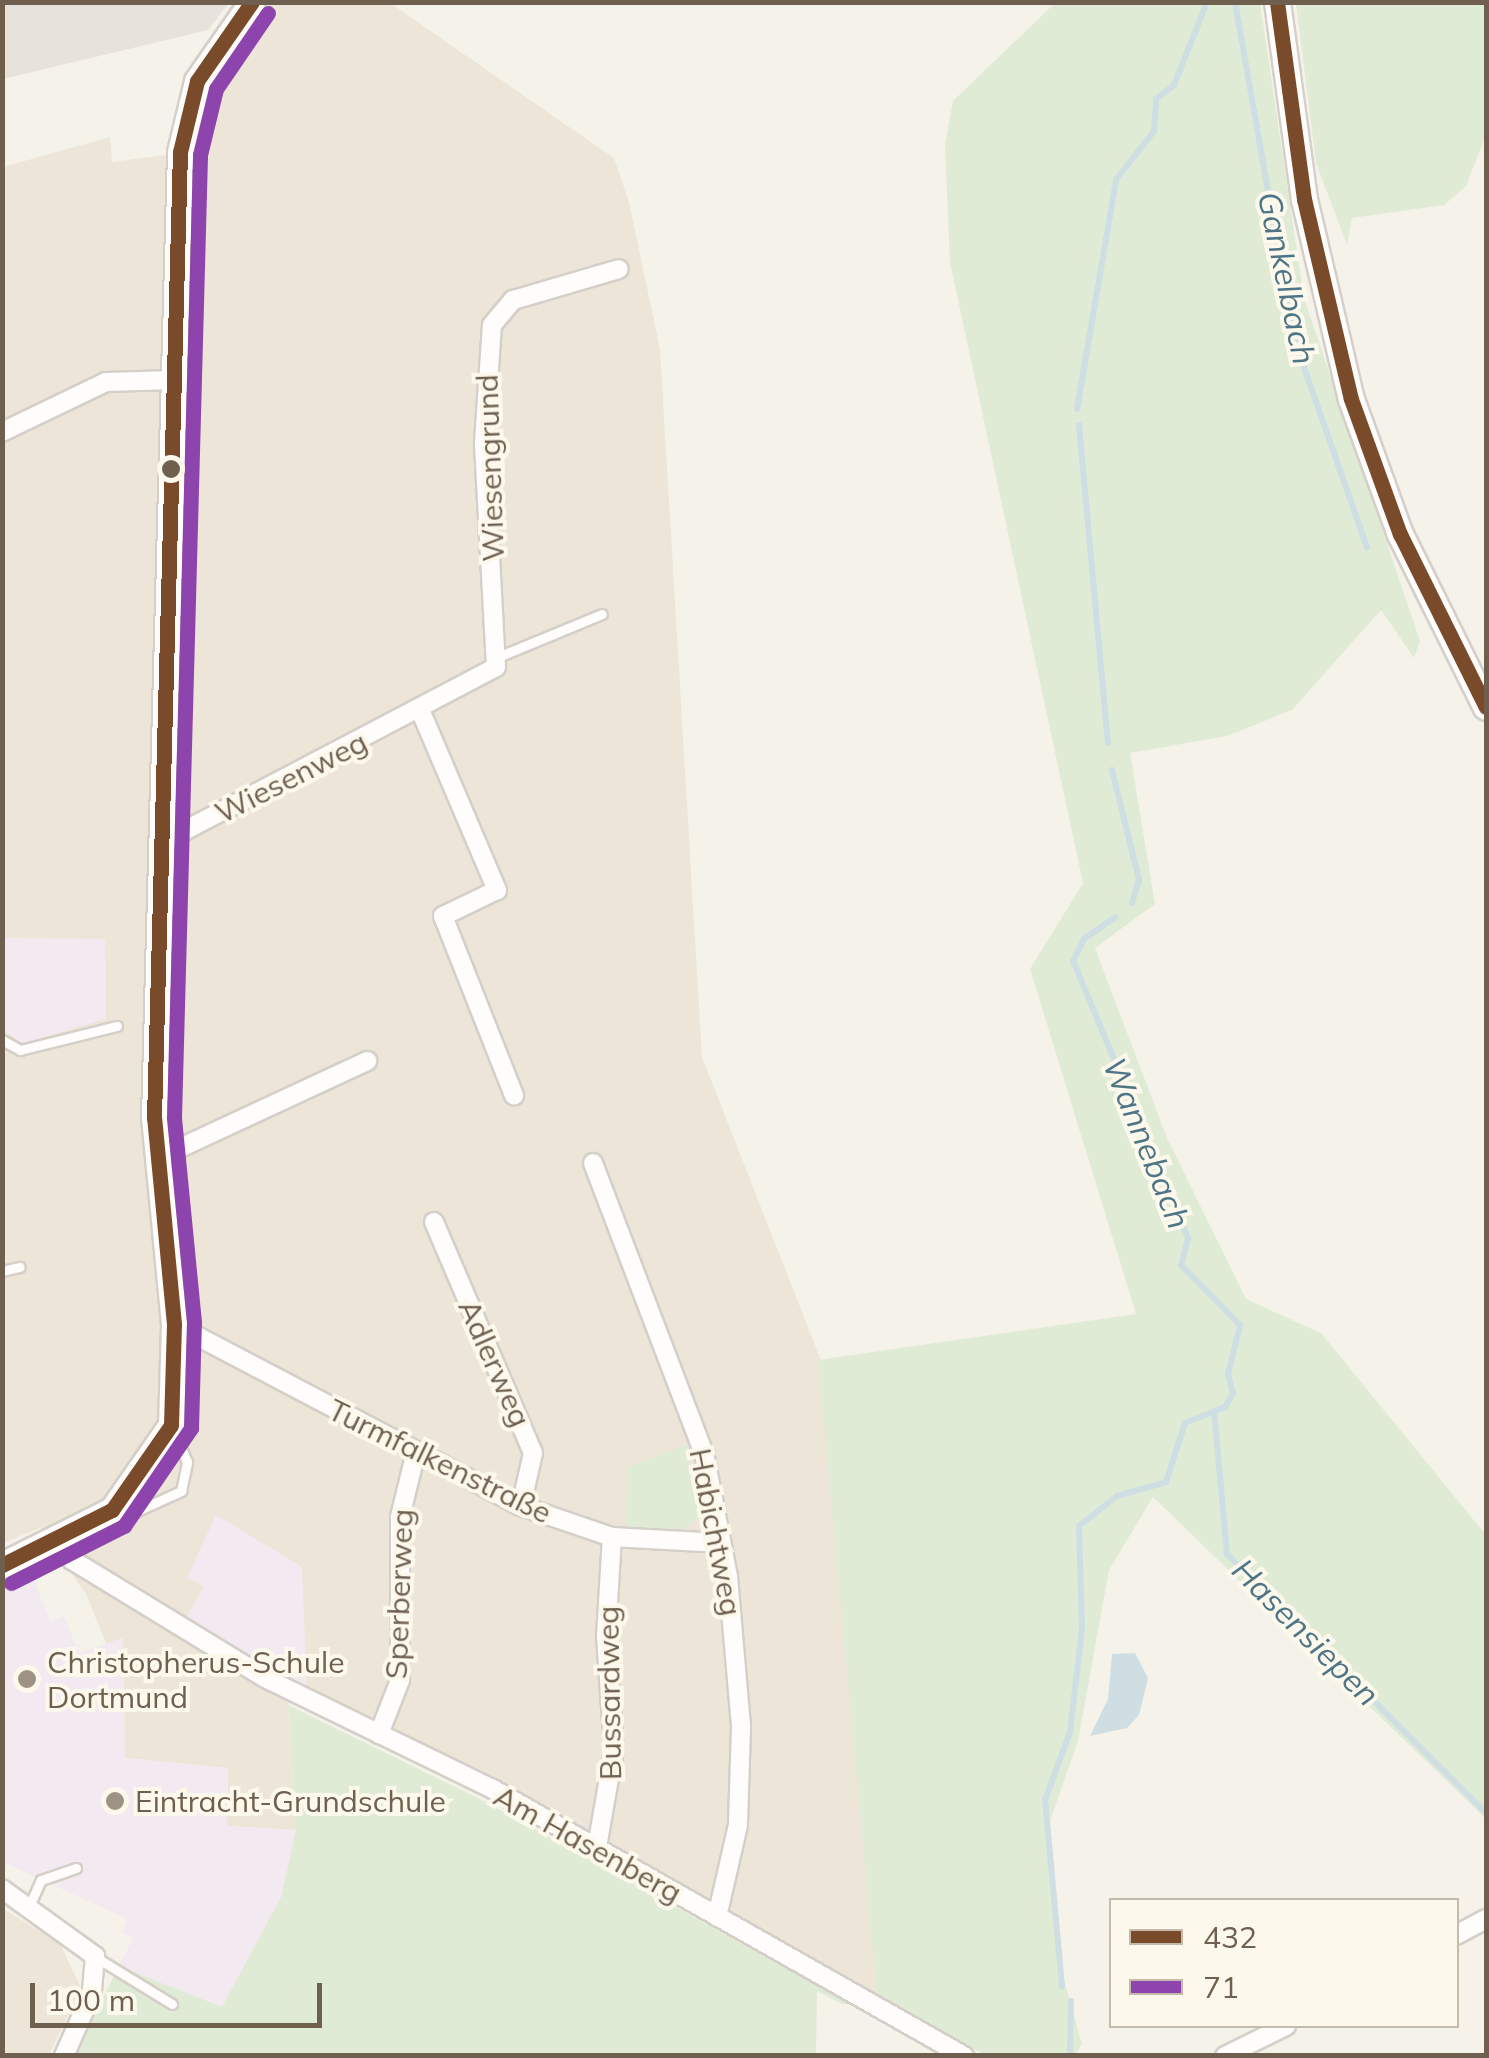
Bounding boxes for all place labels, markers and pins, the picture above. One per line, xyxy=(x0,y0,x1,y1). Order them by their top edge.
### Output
unlabelled marker xyxy=(161,459,181,479)
place label: Christopherus-Schule Dortmund xyxy=(47,1644,344,1714)
marker: Christopherus-Schule Dortmund xyxy=(16,1668,38,1690)
place label: Eintracht-Grundschule xyxy=(135,1783,446,1819)
marker: Eintracht-Grundschule xyxy=(104,1790,126,1812)

